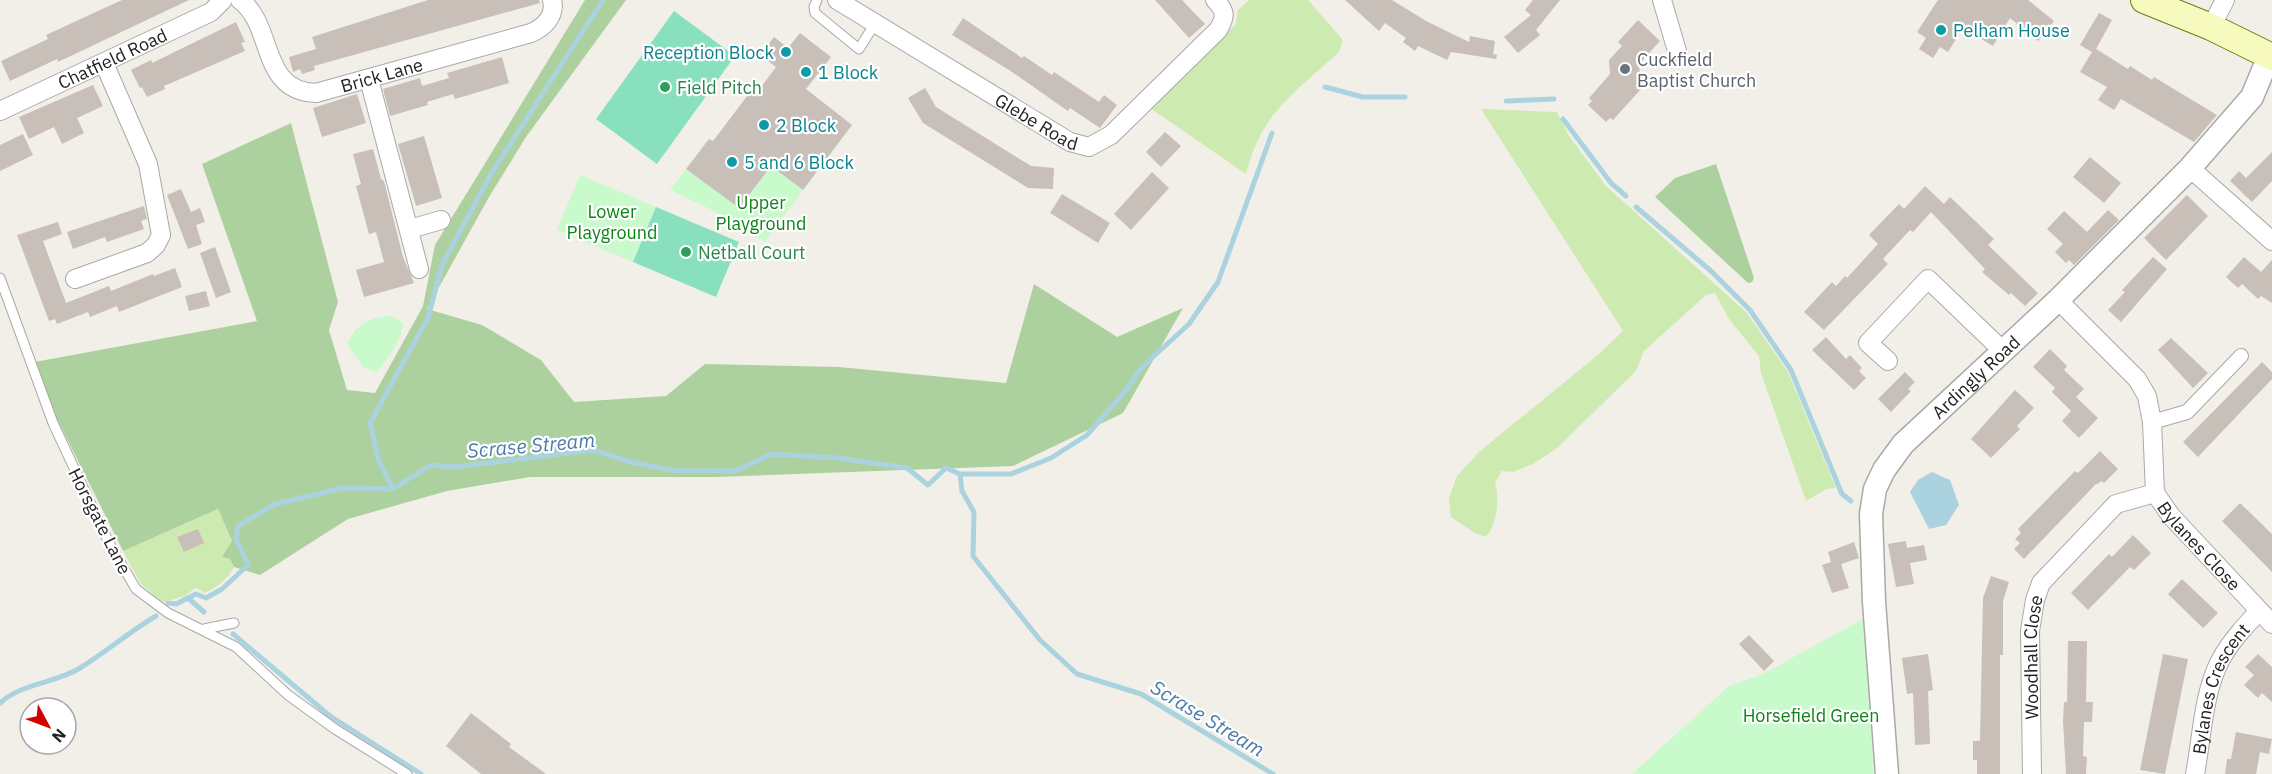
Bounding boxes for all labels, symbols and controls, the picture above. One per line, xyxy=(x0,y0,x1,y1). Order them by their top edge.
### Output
place label: Pelham House xyxy=(1953,19,2070,42)
street label: Chatfield Road xyxy=(54,23,171,94)
marker: Pelham House xyxy=(1934,23,1948,37)
place label: Reception Block xyxy=(643,41,775,64)
marker: Reception Block xyxy=(779,45,793,59)
place label: Cuckfield Baptist Church xyxy=(1637,48,1756,92)
street label: Brick Lane xyxy=(338,52,425,97)
place label: 1 Block xyxy=(818,61,879,84)
marker: Cuckfield Baptist Church xyxy=(1618,62,1632,76)
marker: 1 Block xyxy=(799,65,813,79)
place label: Field Pitch xyxy=(677,76,762,99)
marker: Field Pitch xyxy=(658,80,672,94)
street label: Glebe Road xyxy=(991,88,1080,155)
place label: 2 Block xyxy=(776,114,837,137)
marker: 2 Block xyxy=(757,118,771,132)
place label: 5 and 6 Block xyxy=(744,151,854,174)
marker: 5 and 6 Block xyxy=(725,155,739,169)
park label: Upper Playground xyxy=(716,191,806,235)
park label: Lower Playground xyxy=(567,200,657,244)
place label: Netball Court xyxy=(698,241,805,264)
marker: Netball Court xyxy=(679,245,693,259)
street label: Ardingly Road xyxy=(1927,330,2024,423)
water label: Scrase Stream xyxy=(466,426,596,464)
street label: Horsgate Lane xyxy=(63,464,137,578)
street label: Bylanes Close xyxy=(2153,497,2246,595)
street label: Woodhall Close xyxy=(2018,591,2048,720)
street label: Bylanes Crescent xyxy=(2187,618,2254,756)
water label: Scrase Stream xyxy=(1146,673,1270,763)
north arrow xyxy=(18,696,78,756)
park label: Horsefield Green xyxy=(1743,704,1879,727)
text: N xyxy=(48,725,71,747)

